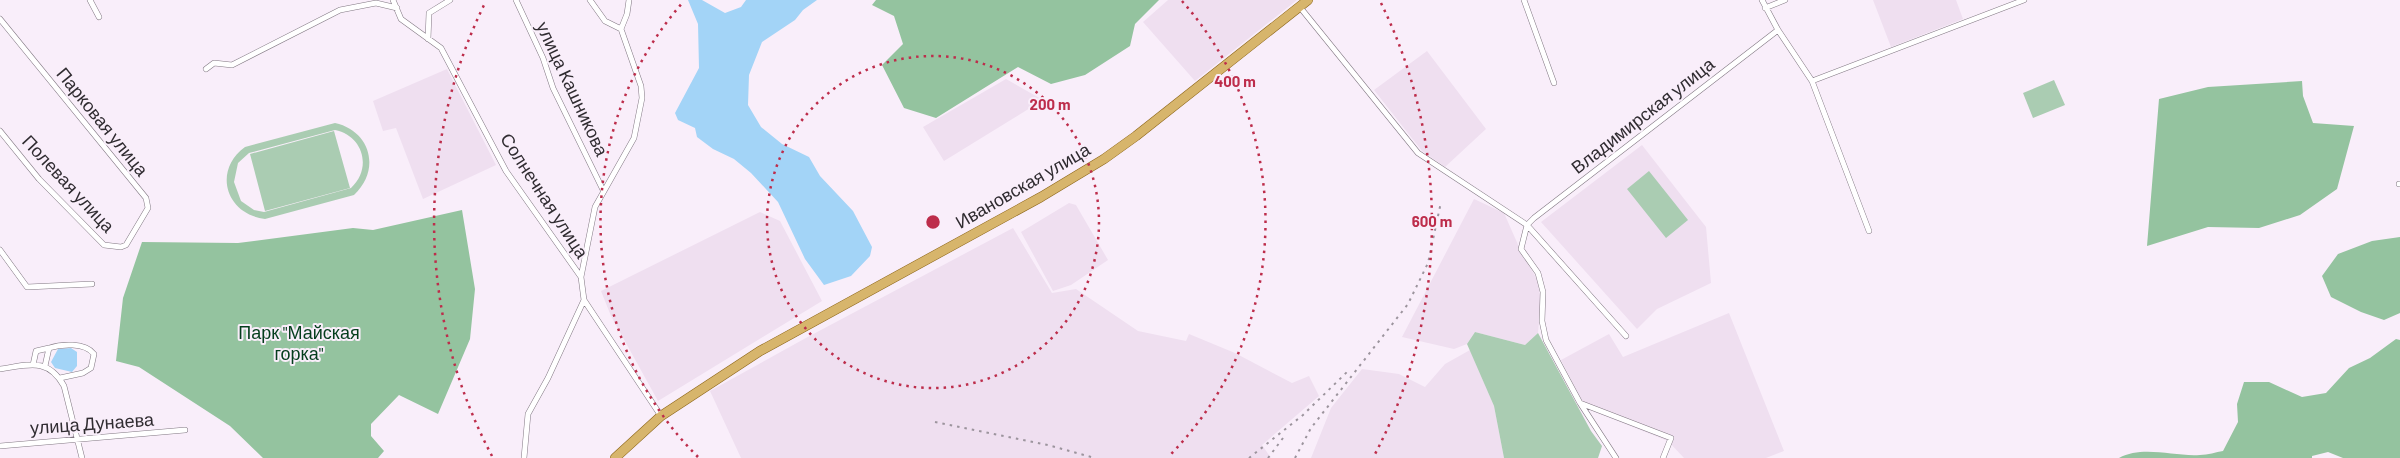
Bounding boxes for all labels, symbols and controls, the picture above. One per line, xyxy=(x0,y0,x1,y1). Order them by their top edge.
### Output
street label: улица Кашникова xyxy=(532,18,614,160)
street label: Владимирская улица xyxy=(1566,52,1719,178)
street label: Парковая улица xyxy=(52,63,154,181)
text: 400 m xyxy=(1214,72,1256,90)
text: 200 m xyxy=(1029,95,1071,113)
street label: Солнечная улица xyxy=(496,129,594,263)
street label: Полевая улица xyxy=(18,130,120,237)
street label: Ивановская улица xyxy=(951,137,1095,233)
text: 600 m xyxy=(1412,212,1452,230)
centre of rings xyxy=(924,213,942,231)
park label: Парк "Майская горка" xyxy=(238,321,360,364)
street label: улица Дунаева xyxy=(29,408,156,438)

